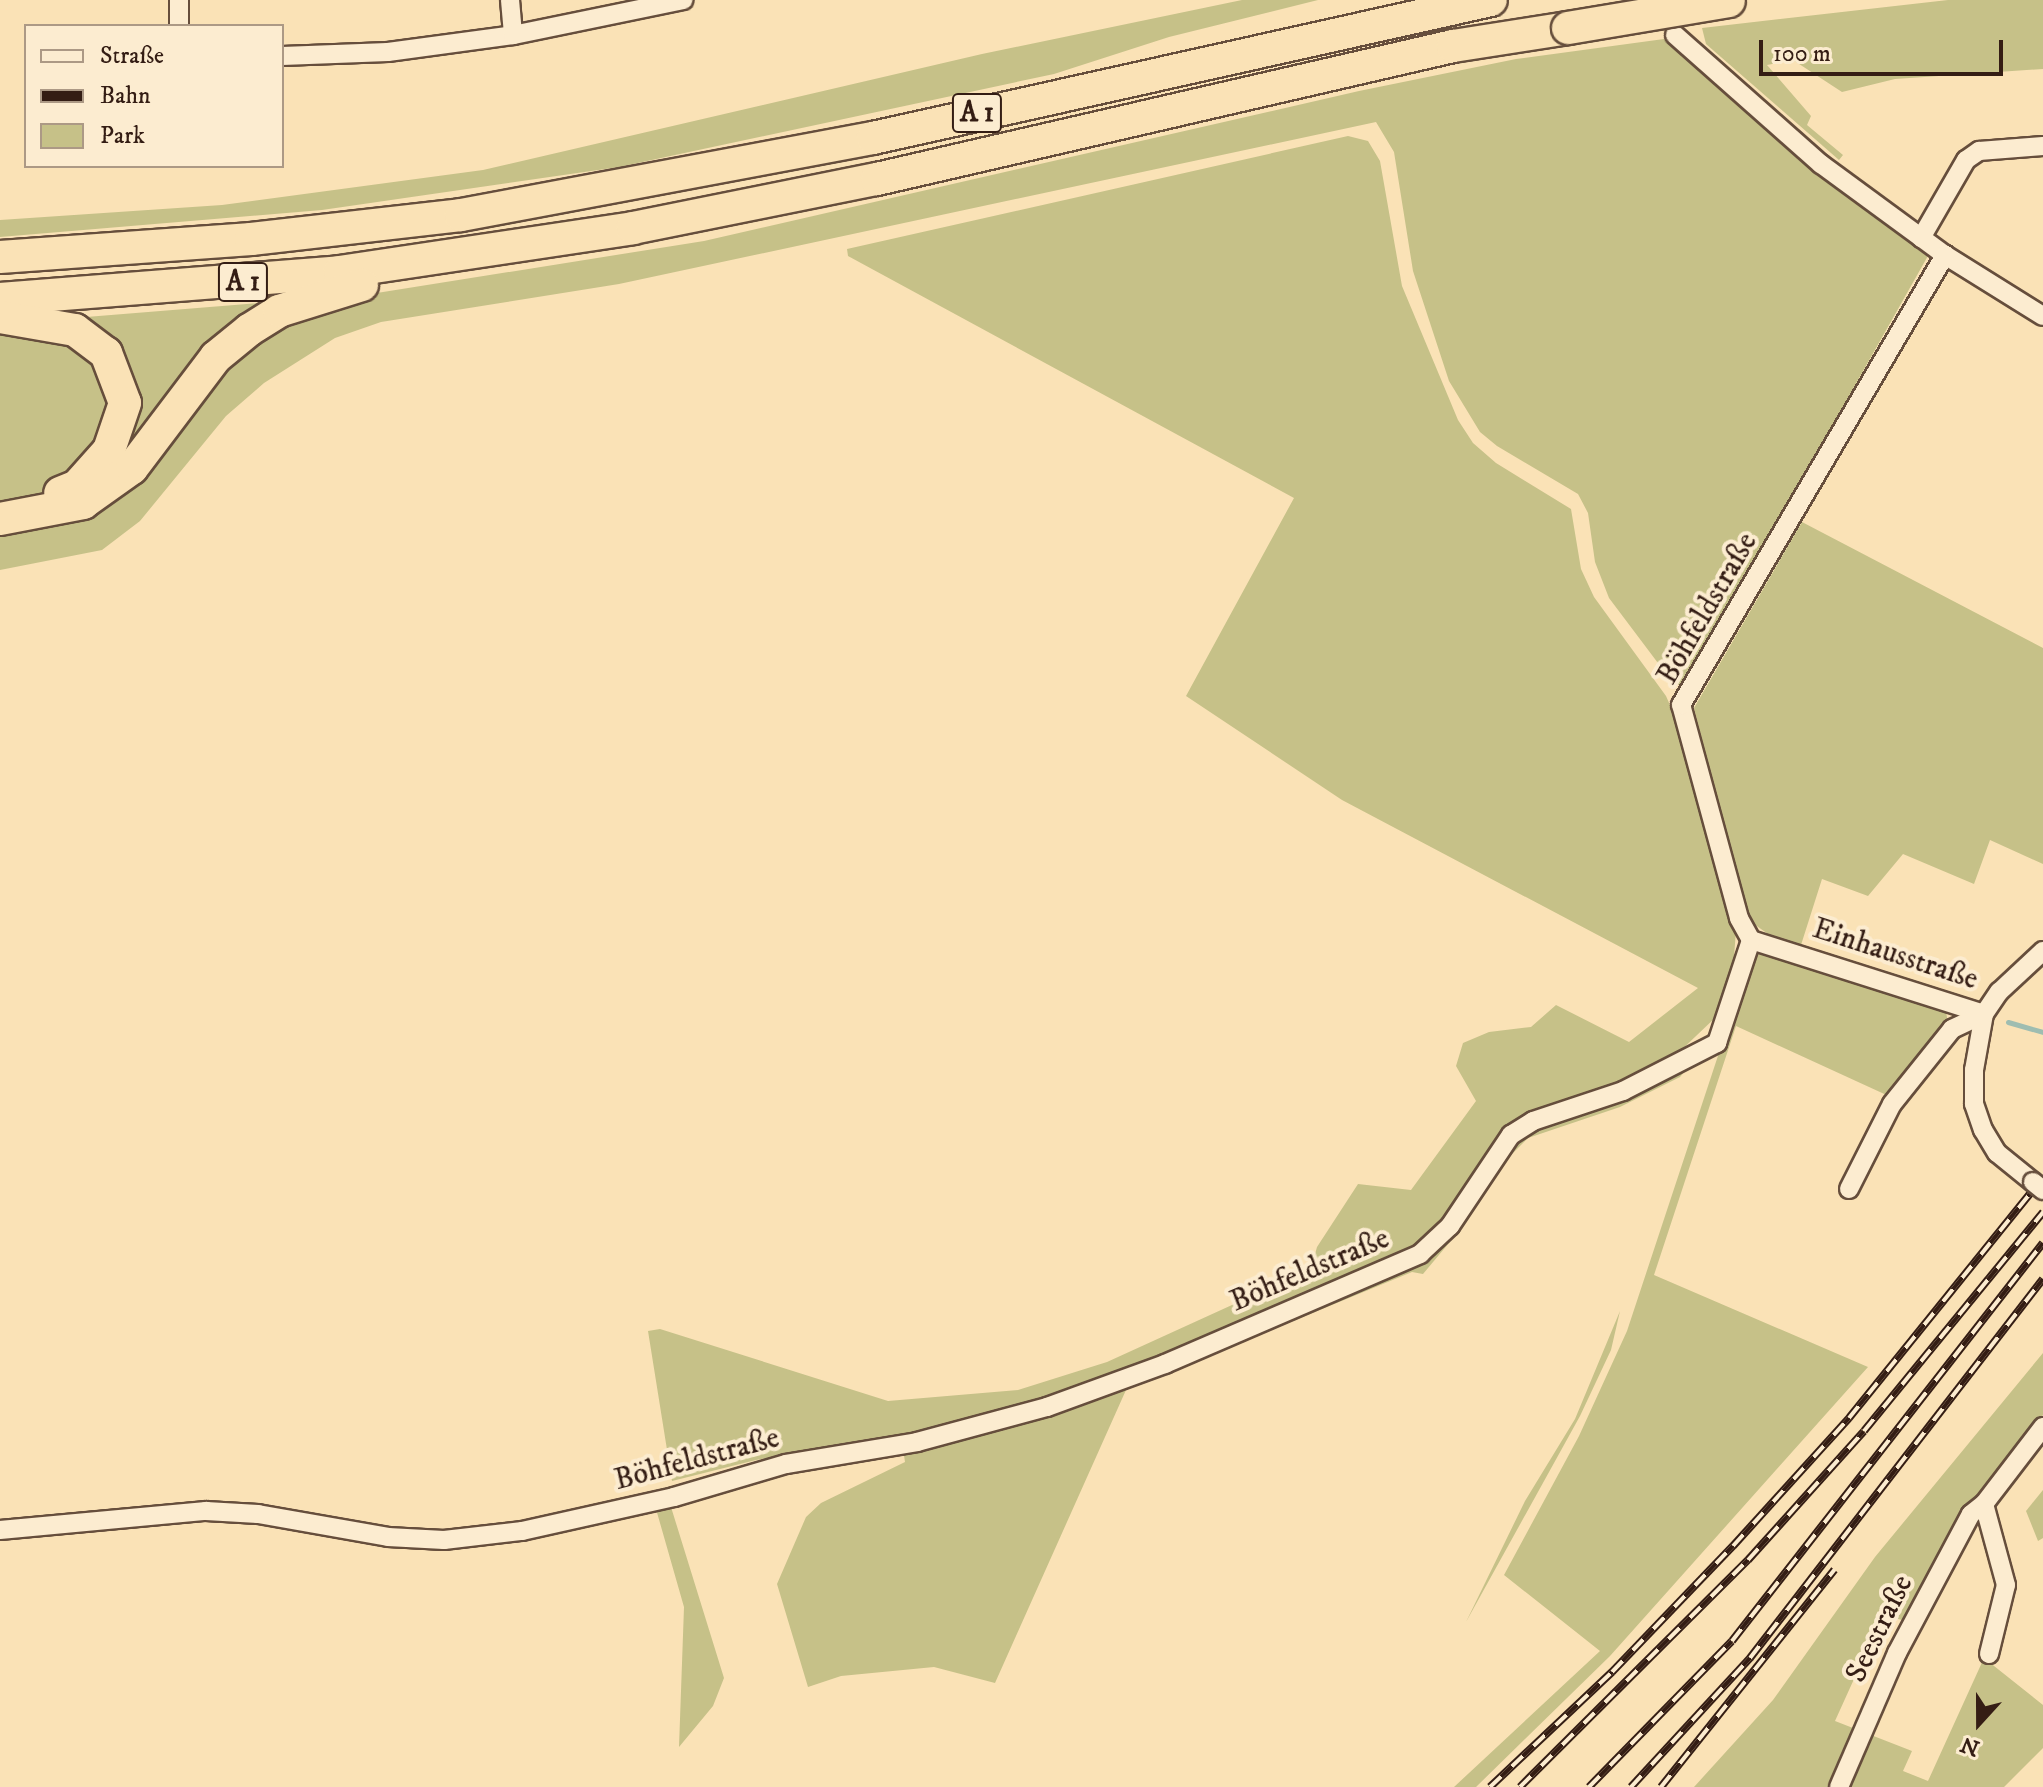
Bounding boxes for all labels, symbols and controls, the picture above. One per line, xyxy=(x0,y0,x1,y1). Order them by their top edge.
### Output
legend xyxy=(24,24,284,168)
scale bar xyxy=(1763,24,2007,74)
text: 100 m xyxy=(1773,39,1831,69)
text: Straße xyxy=(100,41,164,71)
text: Bahn xyxy=(100,81,151,111)
road number: A 1 xyxy=(951,89,1003,137)
text: Park xyxy=(100,121,145,151)
road number: A 1 xyxy=(217,258,269,306)
street label: Böhfeldstraße xyxy=(1650,527,1766,691)
street label: Einhausstraße xyxy=(1808,911,1982,999)
street label: Böhfeldstraße xyxy=(1225,1221,1395,1321)
street label: Böhfeldstraße xyxy=(611,1421,783,1499)
street label: Seestraße xyxy=(1839,1570,1921,1688)
north arrow xyxy=(1939,1683,2019,1763)
text: N xyxy=(1957,1730,1983,1762)

